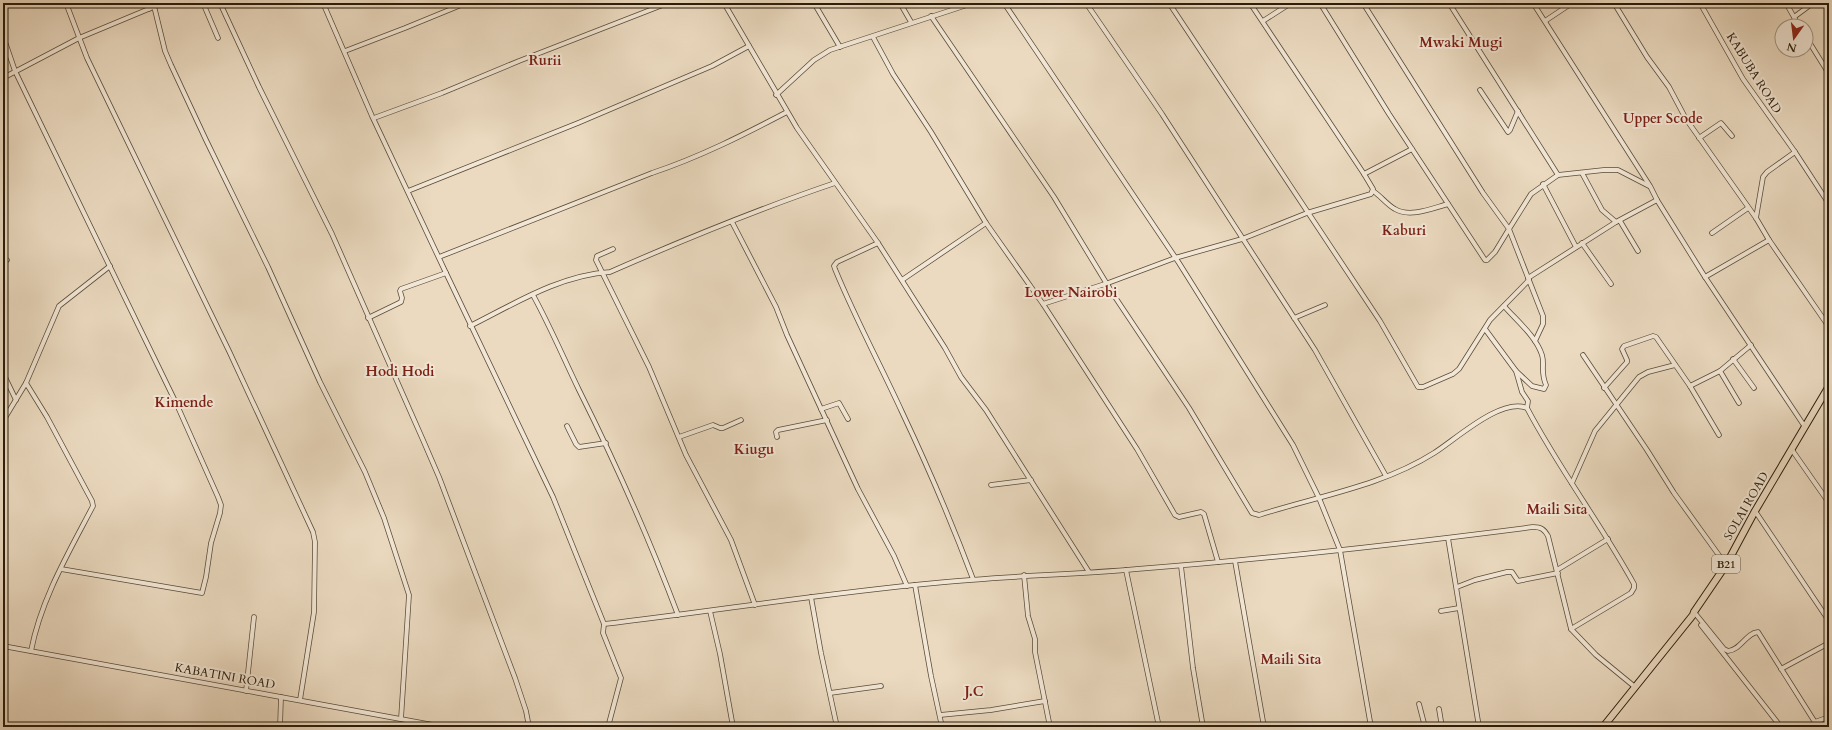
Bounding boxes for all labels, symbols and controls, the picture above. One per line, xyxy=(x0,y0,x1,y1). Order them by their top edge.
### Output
north arrow xyxy=(1774,18,1814,58)
street label: KABUBA ROAD xyxy=(1723,30,1785,117)
district label: Mwaki Mugi xyxy=(1419,33,1503,52)
text: N xyxy=(1785,39,1798,56)
district label: Rurii xyxy=(528,51,562,70)
district label: Upper Scode xyxy=(1623,109,1703,128)
district label: Kaburi xyxy=(1382,221,1427,240)
district label: Lower Nairobi xyxy=(1025,283,1118,302)
district label: Hodi Hodi xyxy=(366,362,435,381)
district label: Kimende xyxy=(155,393,213,412)
district label: Kiugu xyxy=(734,440,774,459)
street label: SOLAI ROAD xyxy=(1720,469,1772,543)
district label: Maili Sita xyxy=(1526,500,1588,519)
road number: B21 xyxy=(1712,555,1740,573)
district label: Maili Sita xyxy=(1260,650,1322,669)
street label: KABATINI ROAD xyxy=(174,659,277,693)
district label: J.C xyxy=(962,682,984,701)

